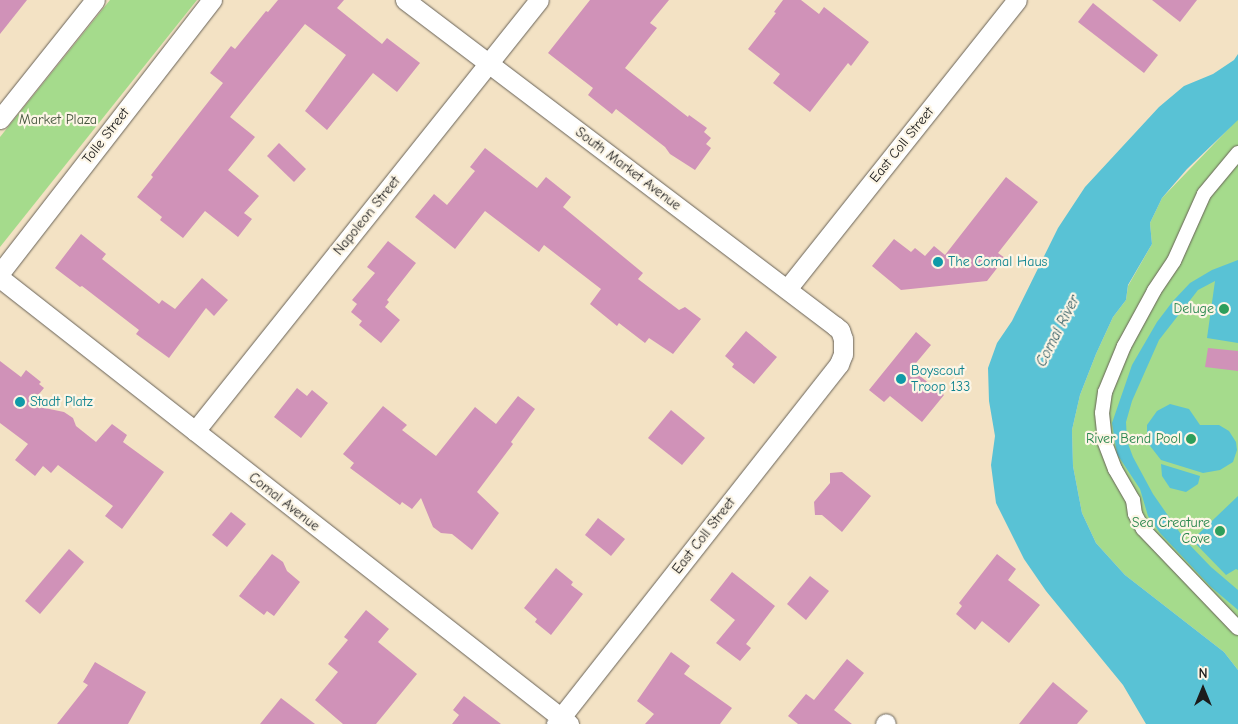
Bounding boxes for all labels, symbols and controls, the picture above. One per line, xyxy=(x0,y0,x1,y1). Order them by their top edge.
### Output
street label: East Coll Street xyxy=(867,104,937,186)
street label: Tolle Street xyxy=(79,105,133,167)
park label: Market Plaza xyxy=(19,112,97,128)
street label: South Market Avenue xyxy=(572,124,684,214)
street label: Napoleon Street xyxy=(330,173,404,259)
place label: The Comal Haus xyxy=(948,254,1047,270)
marker: The Comal Haus xyxy=(932,256,944,268)
water label: Comal River xyxy=(1032,292,1084,370)
place label: Deluge xyxy=(1174,301,1214,317)
marker: Deluge xyxy=(1218,303,1230,315)
place label: Boyscout Troop 133 xyxy=(911,363,970,396)
marker: Boyscout Troop 133 xyxy=(895,373,907,385)
place label: Stadt Platz xyxy=(30,394,93,410)
marker: Stadt Platz xyxy=(14,396,26,408)
place label: River Bend Pool xyxy=(1086,431,1181,447)
marker: River Bend Pool xyxy=(1185,433,1197,445)
street label: Comal Avenue xyxy=(245,469,323,535)
street label: East Coll Street xyxy=(669,495,739,577)
place label: Sea Creature Cove xyxy=(1132,515,1210,548)
marker: Sea Creature Cove xyxy=(1214,525,1226,537)
north arrow xyxy=(1178,664,1228,714)
text: N xyxy=(1198,665,1208,682)

